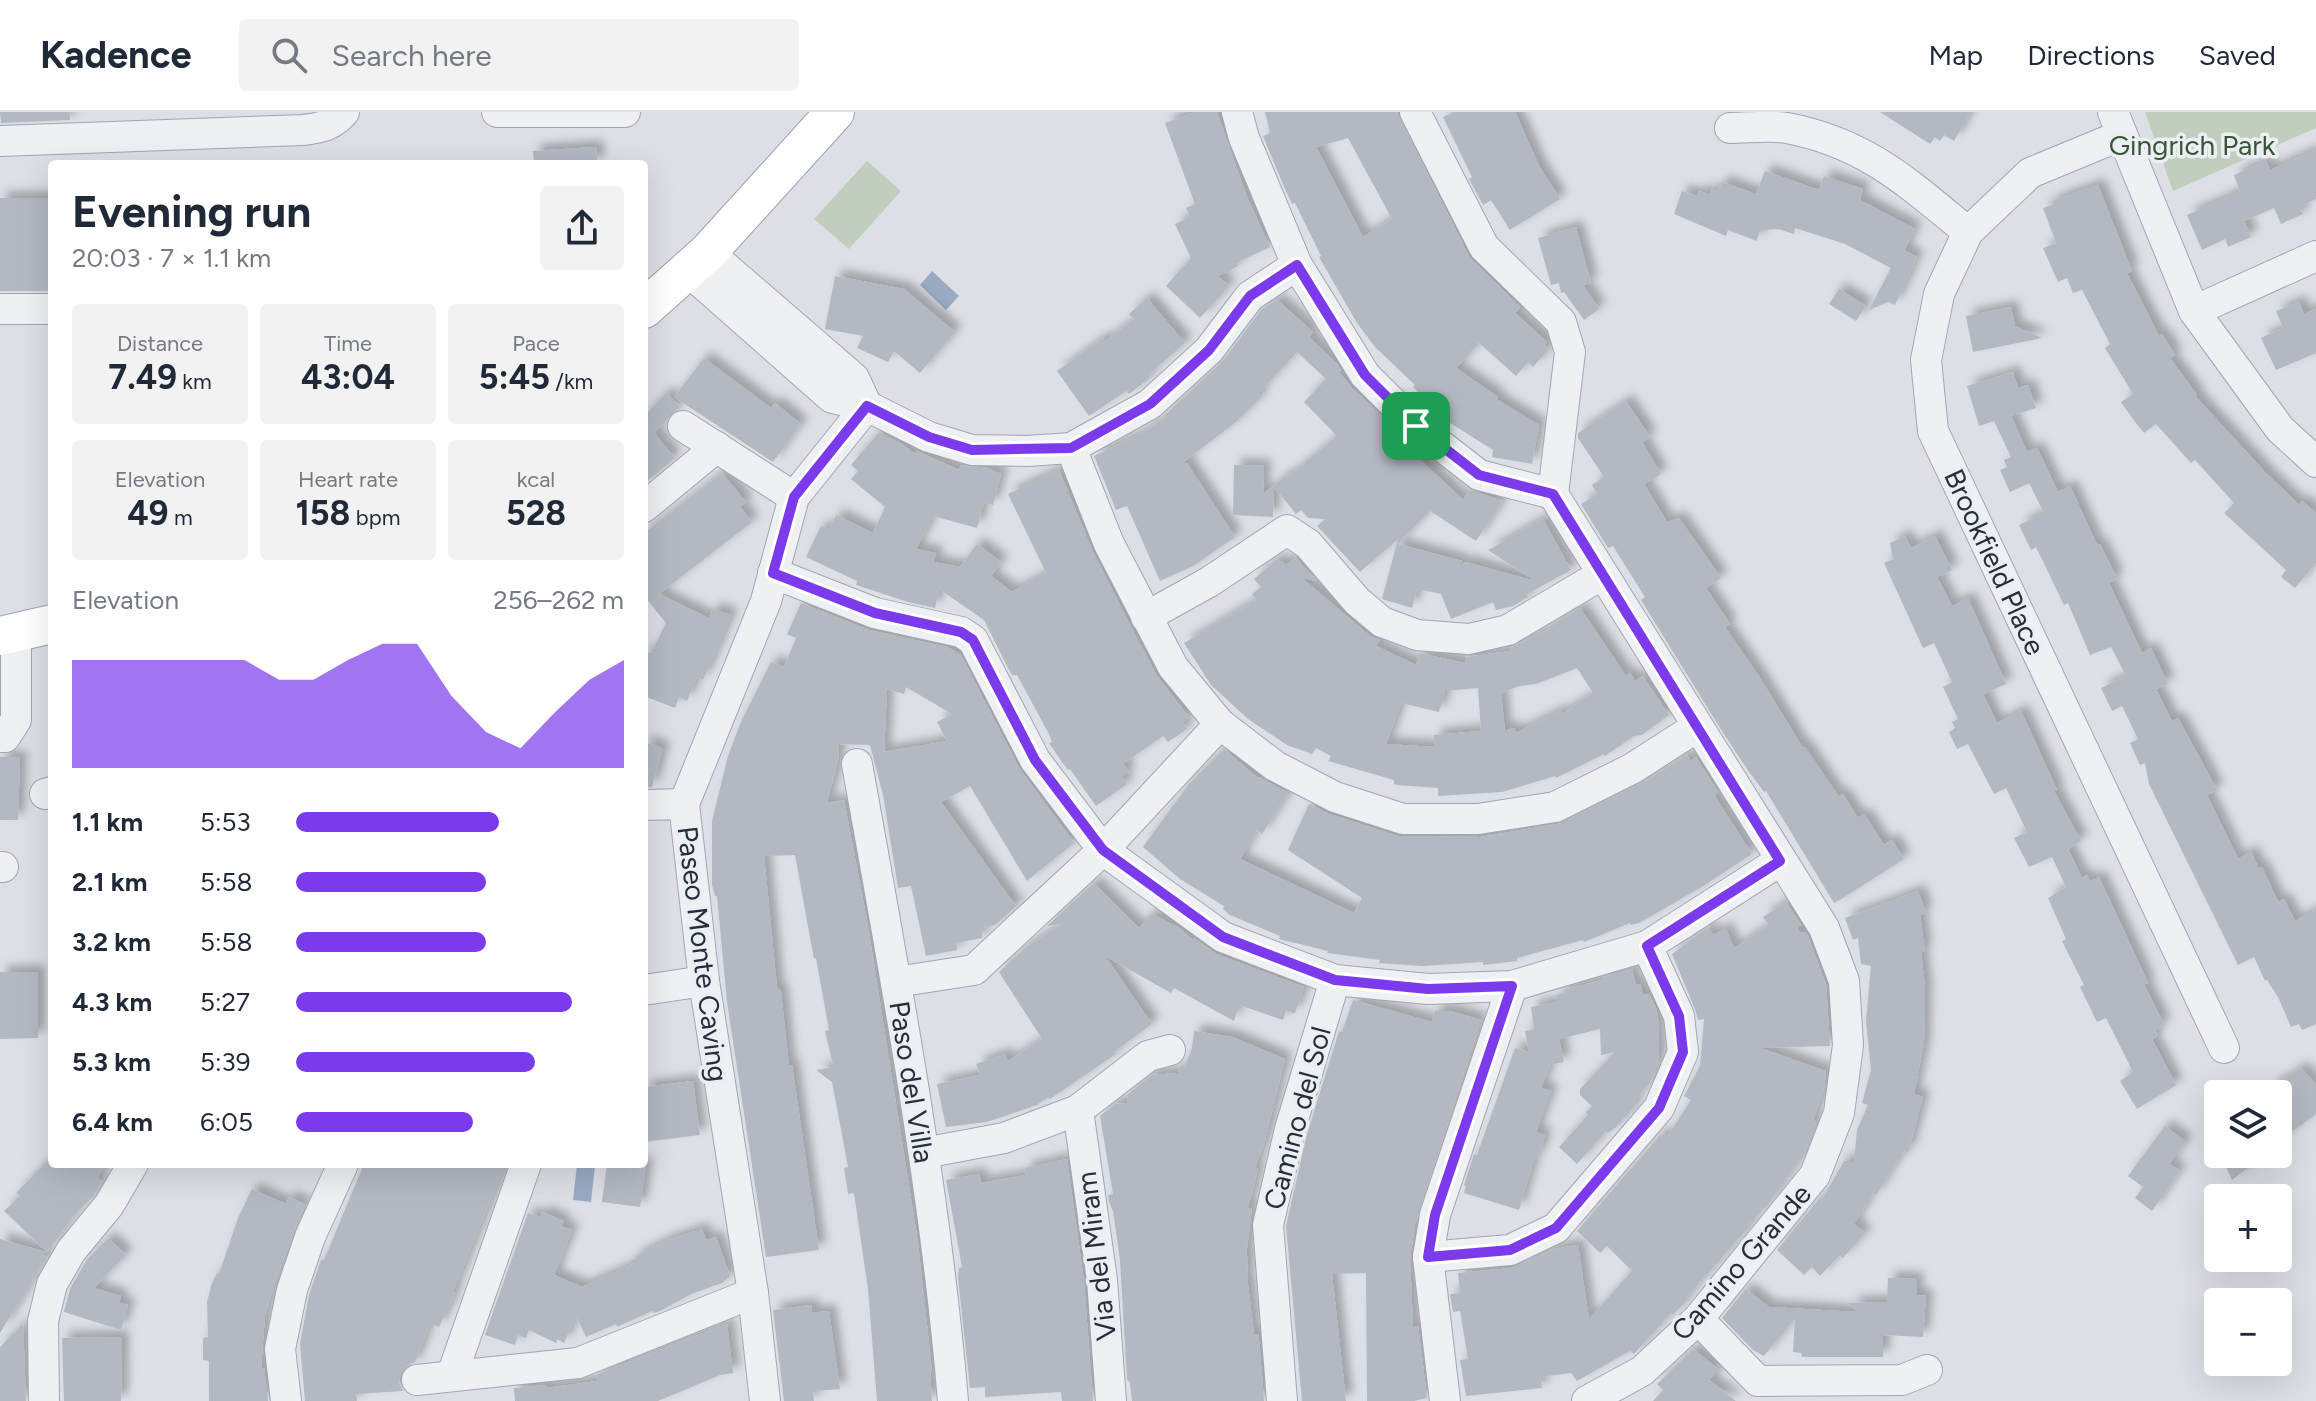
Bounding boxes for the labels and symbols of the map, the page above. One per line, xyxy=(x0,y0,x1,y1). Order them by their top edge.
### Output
park label: Gingrich Park xyxy=(2109,128,2276,162)
pin xyxy=(1382,392,1450,460)
street label: Brookfield Place xyxy=(1937,464,2053,660)
street label: Paseo Monte Caving xyxy=(670,824,736,1084)
street label: Paso del Villa xyxy=(882,998,942,1166)
street label: Camino del Sol xyxy=(1256,1023,1338,1213)
street label: Via del Miram xyxy=(1069,1170,1123,1342)
street label: Camino Grande xyxy=(1664,1177,1818,1347)

